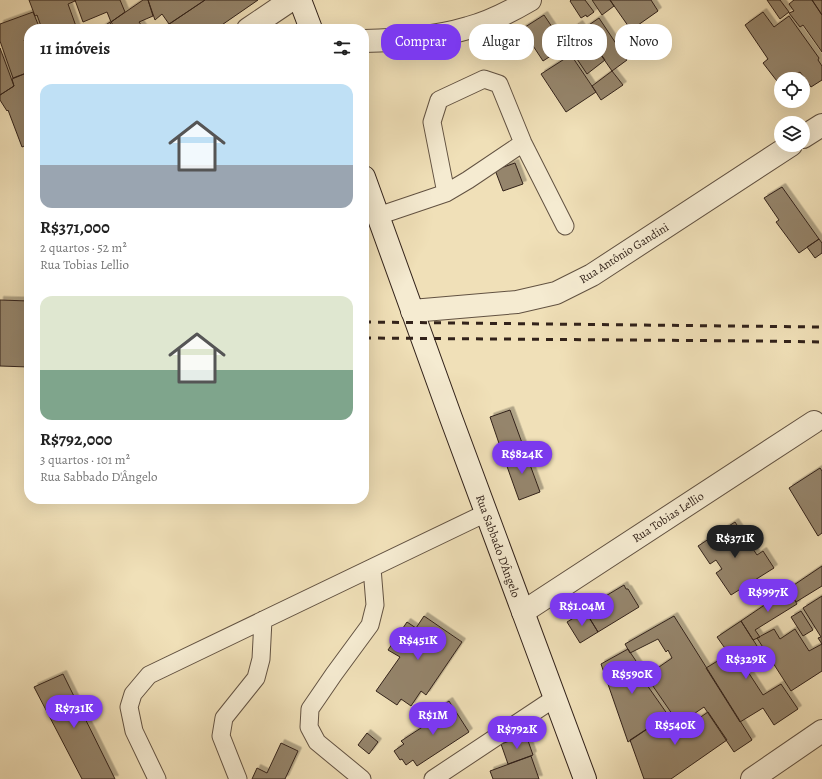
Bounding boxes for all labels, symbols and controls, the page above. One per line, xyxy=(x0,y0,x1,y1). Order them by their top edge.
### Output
chip: Comprar xyxy=(381,24,461,60)
chip: Alugar xyxy=(469,24,534,60)
chip: Filtros xyxy=(542,24,607,60)
chip: Novo xyxy=(615,24,672,60)
text: 11 imóveis xyxy=(40,37,110,60)
icon: filters xyxy=(331,37,353,59)
map controls xyxy=(774,72,810,152)
button: locate xyxy=(774,72,810,108)
icon: home xyxy=(161,110,233,182)
button: layers xyxy=(774,116,810,152)
text: R$371,000 xyxy=(40,216,110,239)
street label: Rua Antônio Gandini xyxy=(576,219,672,287)
text: 2 quartos · 52 m² xyxy=(40,239,127,256)
text: Rua Tobias Lellio xyxy=(40,256,129,273)
icon: home xyxy=(161,322,233,394)
text: R$792,000 xyxy=(40,428,112,451)
pin: R$824K xyxy=(489,441,555,475)
text: R$824K xyxy=(501,445,543,462)
text: 3 quartos · 101 m² xyxy=(40,451,130,468)
text: Rua Sabbado D'Ângelo xyxy=(40,468,157,485)
street label: Rua Tobias Lellio xyxy=(629,488,707,546)
street label: Rua Sabbado D'Ângelo xyxy=(472,492,524,600)
pin: R$371K xyxy=(702,525,768,559)
text: R$371K xyxy=(716,529,754,546)
pin: R$997K xyxy=(735,579,801,613)
text: R$997K xyxy=(748,583,788,600)
pin: R$1.04M xyxy=(545,593,619,627)
text: R$1.04M xyxy=(559,597,605,614)
pin: R$451K xyxy=(385,627,451,661)
text: R$451K xyxy=(398,631,438,648)
pin: R$329K xyxy=(713,646,779,680)
text: R$329K xyxy=(726,650,766,667)
pin: R$590K xyxy=(599,661,665,695)
text: R$590K xyxy=(611,665,653,682)
pin: R$731K xyxy=(41,695,107,729)
text: R$731K xyxy=(55,699,93,716)
pin: R$1M xyxy=(409,702,457,736)
text: R$1M xyxy=(418,706,448,723)
pin: R$540K xyxy=(642,712,708,746)
pin: R$792K xyxy=(484,716,550,750)
text: R$540K xyxy=(654,716,696,733)
text: R$792K xyxy=(497,720,537,737)

